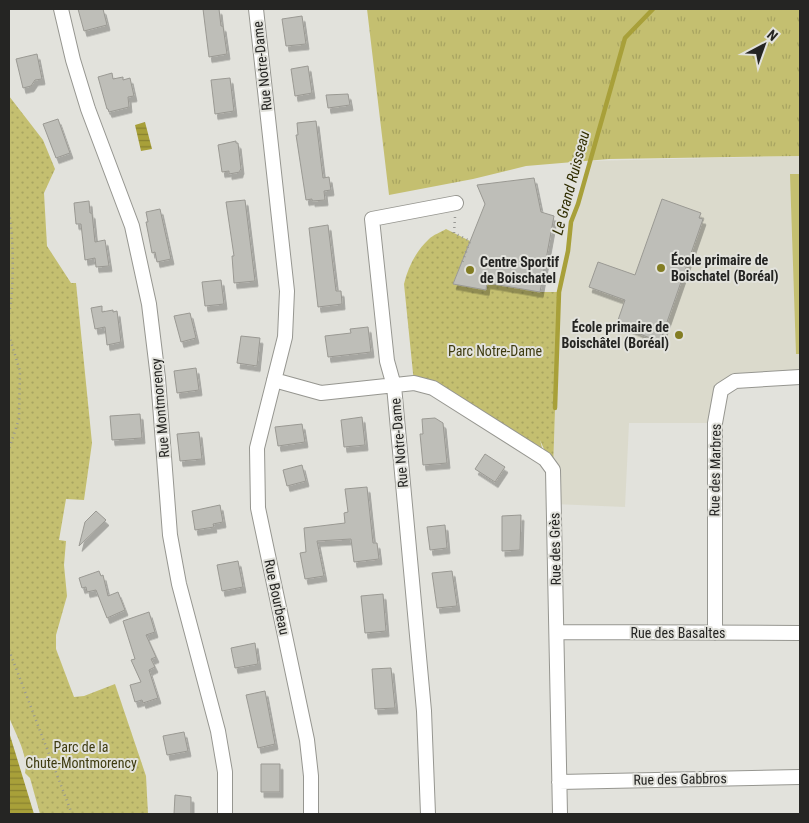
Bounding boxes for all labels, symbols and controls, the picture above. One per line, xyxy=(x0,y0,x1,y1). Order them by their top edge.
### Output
street label: Rue Notre-Dame xyxy=(249,20,275,111)
north arrow xyxy=(739,20,789,70)
text: N xyxy=(764,26,781,44)
water label: Le Grand Ruisseau xyxy=(548,129,594,237)
place label: École primaire de Boischatel (Boréal) xyxy=(671,251,779,285)
place label: Centre Sportif de Boischatel xyxy=(480,254,560,286)
marker: École primaire de Boischatel (Boréal) xyxy=(655,262,667,274)
marker: Centre Sportif de Boischatel xyxy=(464,264,476,276)
place label: École primaire de Boischâtel (Boréal) xyxy=(561,318,669,352)
marker: École primaire de Boischâtel (Boréal) xyxy=(673,329,685,341)
park label: Parc Notre-Dame xyxy=(448,343,542,359)
street label: Rue Montmorency xyxy=(148,357,172,458)
street label: Rue Notre-Dame xyxy=(387,397,411,488)
street label: Rue des Marbres xyxy=(706,424,724,516)
street label: Rue des Grès xyxy=(546,513,564,585)
street label: Rue Bourbeau xyxy=(261,558,293,636)
street label: Rue des Basaltes xyxy=(631,625,725,641)
park label: Parc de la Chute-Montmorency xyxy=(25,739,137,771)
street label: Rue des Gabbros xyxy=(633,770,727,788)

